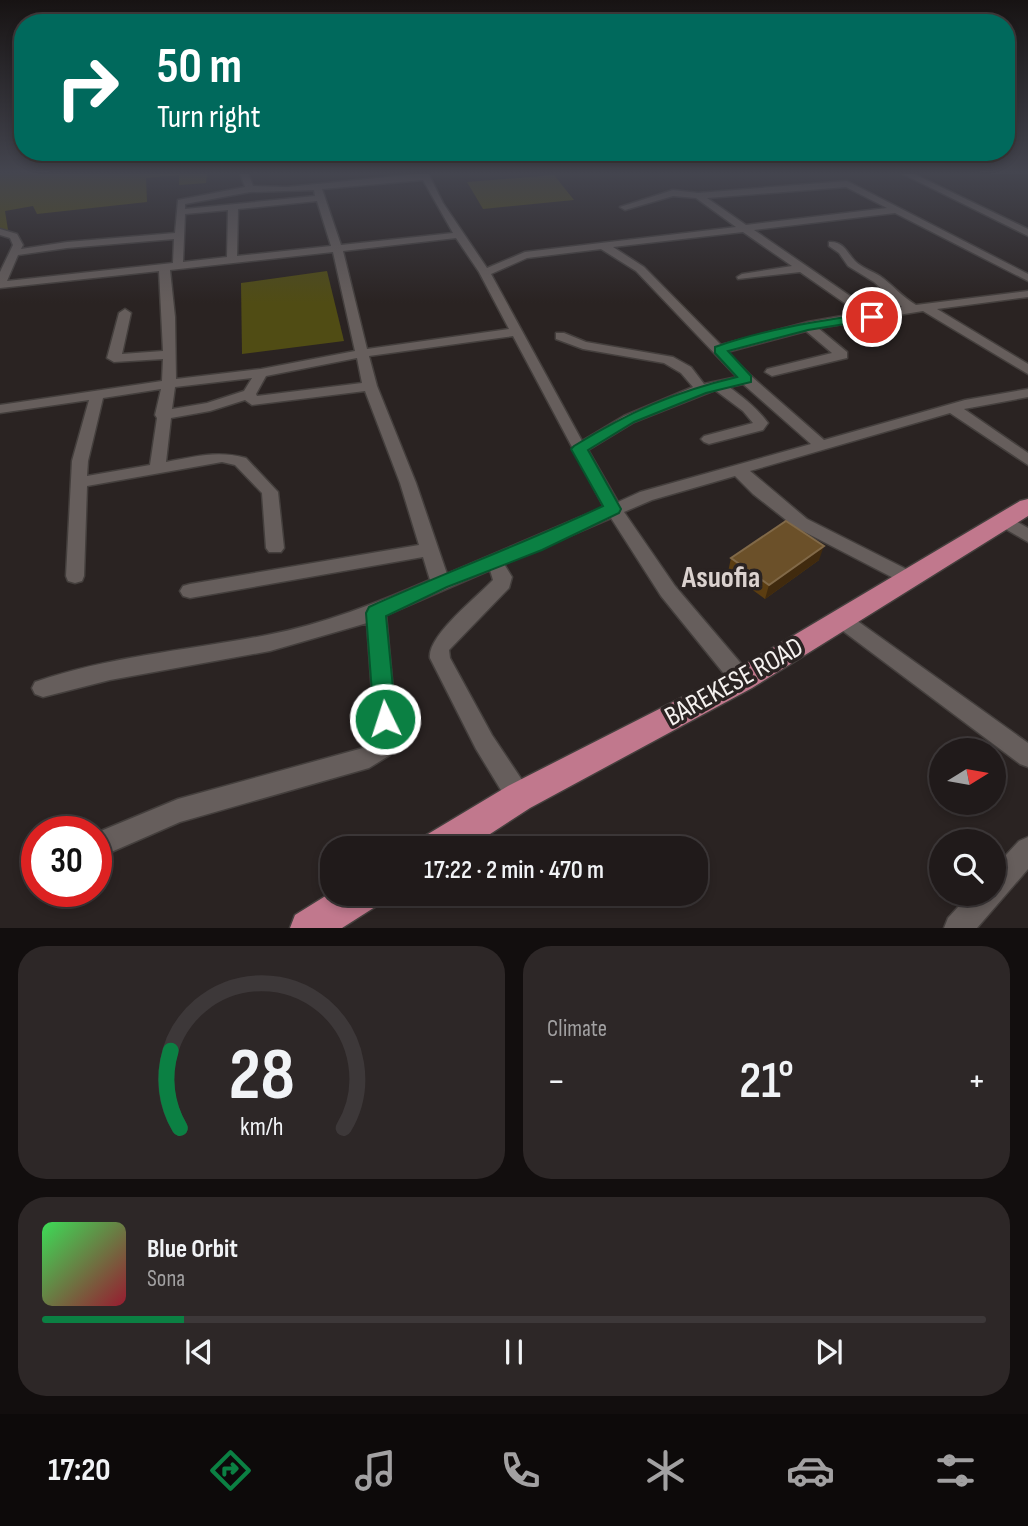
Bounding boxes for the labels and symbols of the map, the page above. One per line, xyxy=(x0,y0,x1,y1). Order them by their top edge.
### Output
pin xyxy=(842,287,902,347)
district label: Asuofia xyxy=(681,560,760,596)
street label: BAREKESE ROAD xyxy=(659,630,809,734)
position arrow xyxy=(348,682,422,756)
north arrow xyxy=(929,738,1006,816)
speed limit sign: 30 xyxy=(21,816,112,907)

